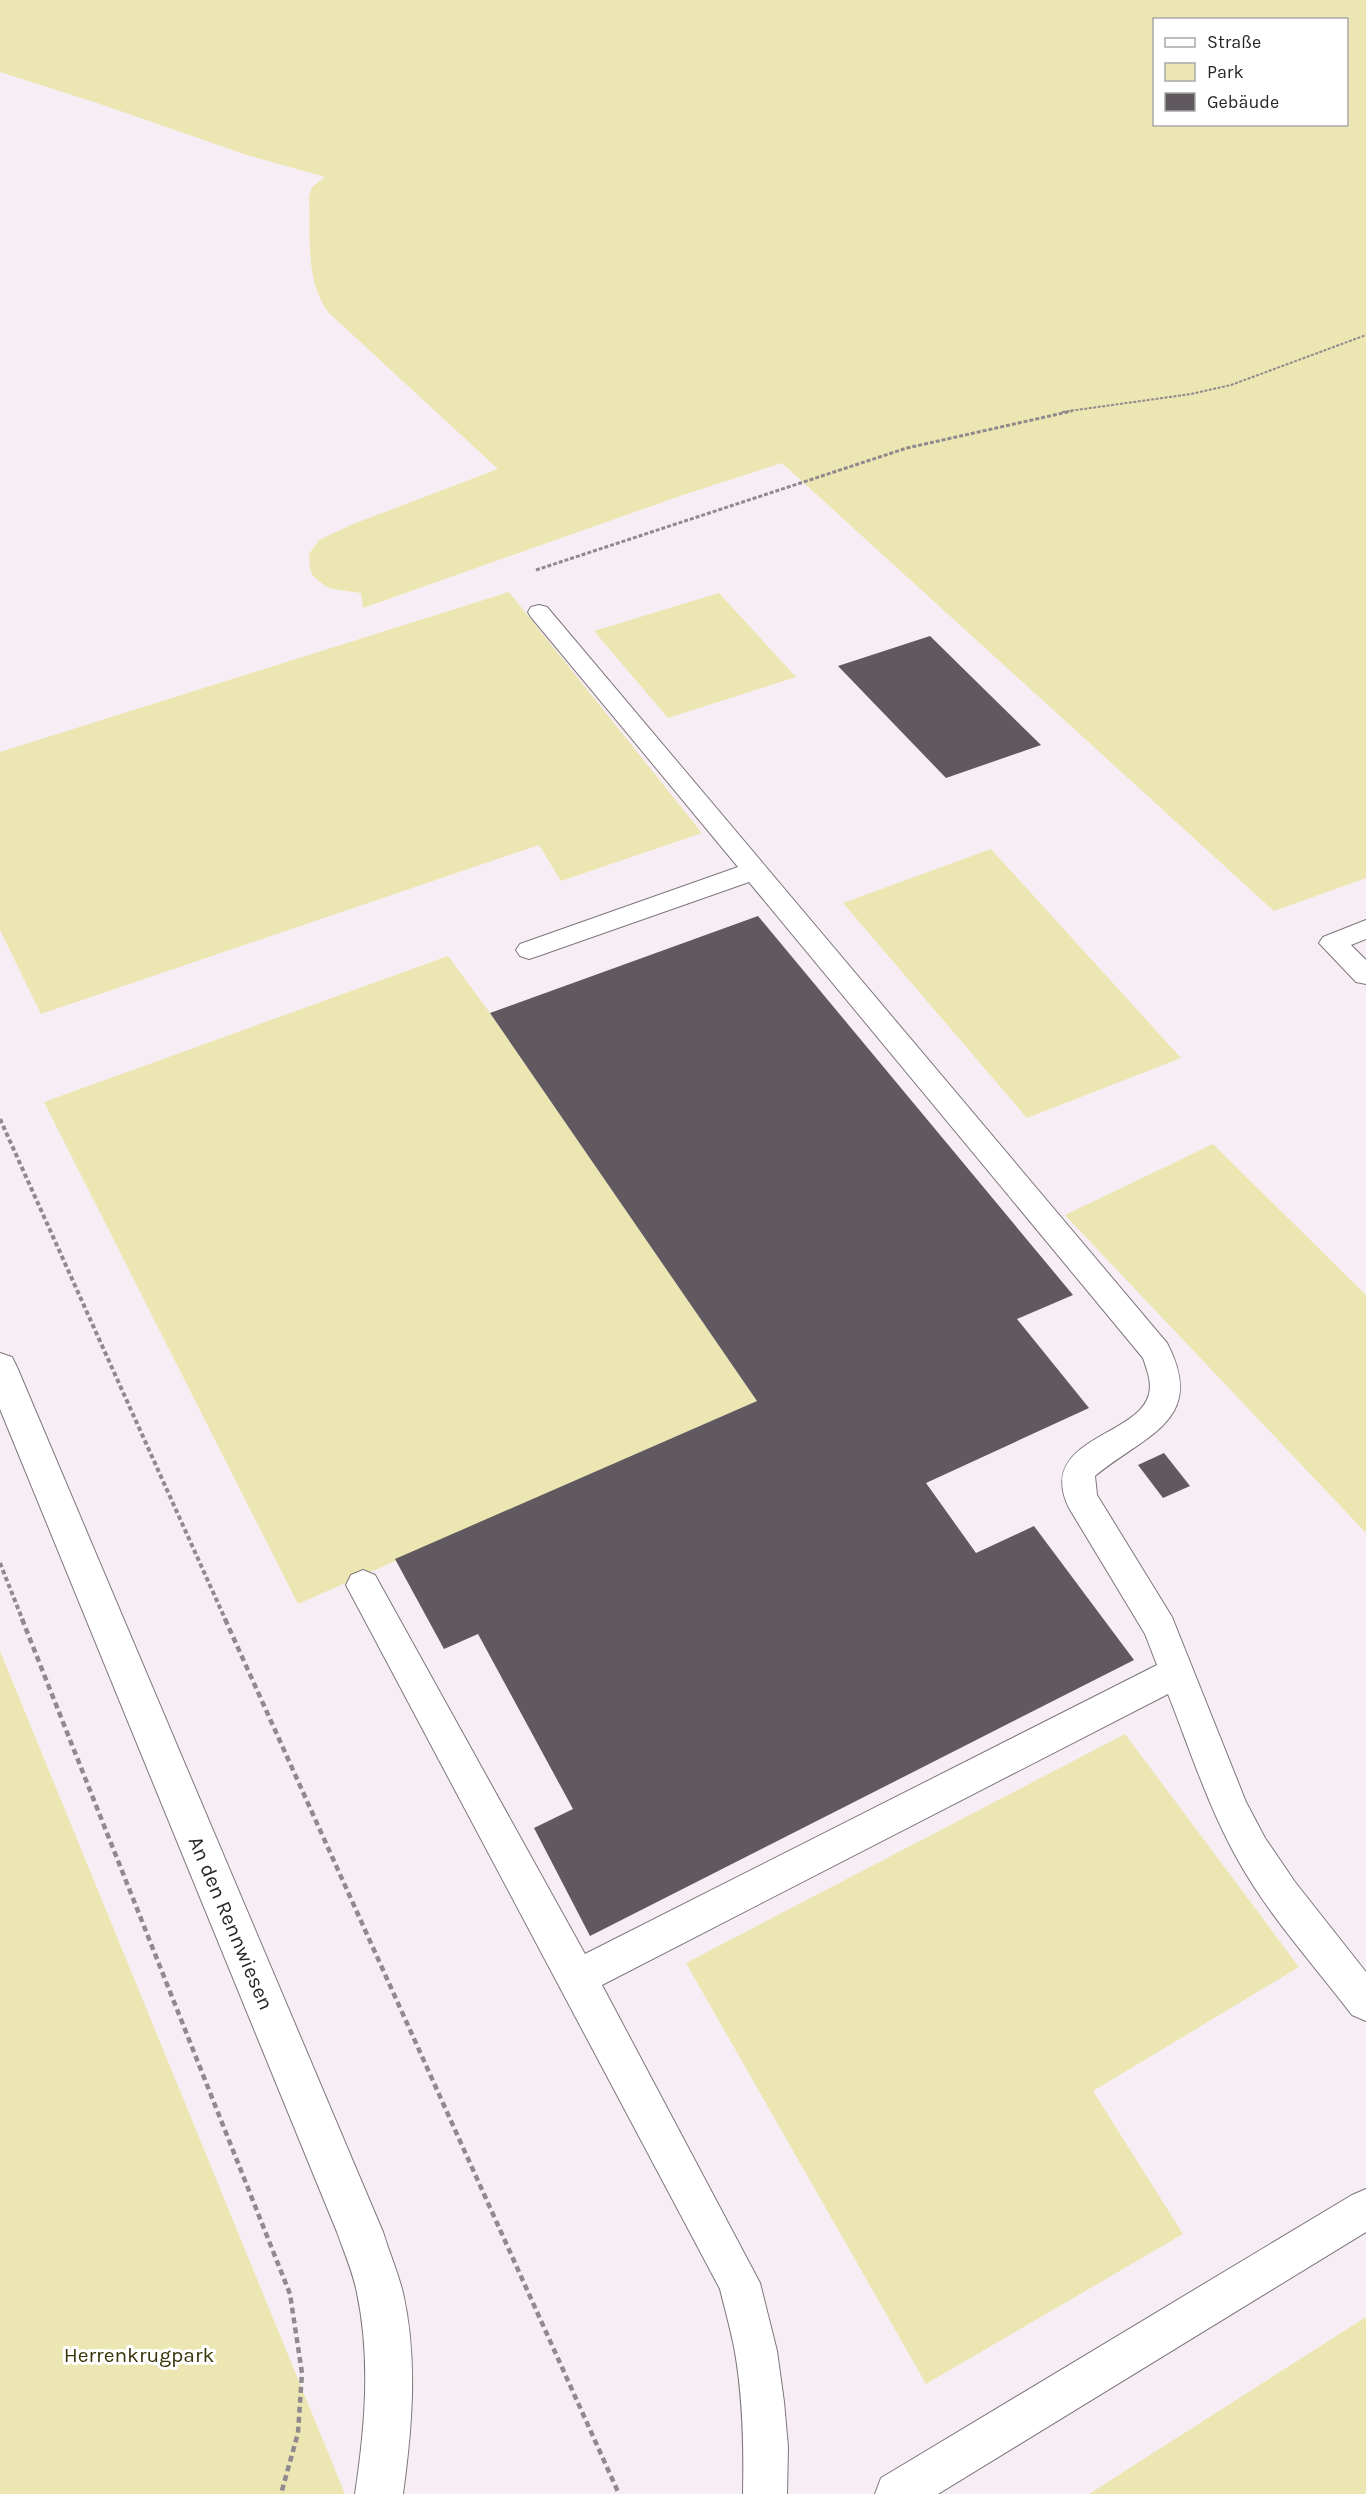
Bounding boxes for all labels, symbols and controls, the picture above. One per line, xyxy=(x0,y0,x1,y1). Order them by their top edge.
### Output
legend xyxy=(1153,18,1348,126)
text: Straße xyxy=(1207,31,1261,53)
text: Park xyxy=(1207,61,1244,83)
text: Gebäude xyxy=(1207,91,1279,113)
street label: An den Rennwiesen xyxy=(184,1833,278,2013)
park label: Herrenkrugpark xyxy=(64,2343,215,2367)

